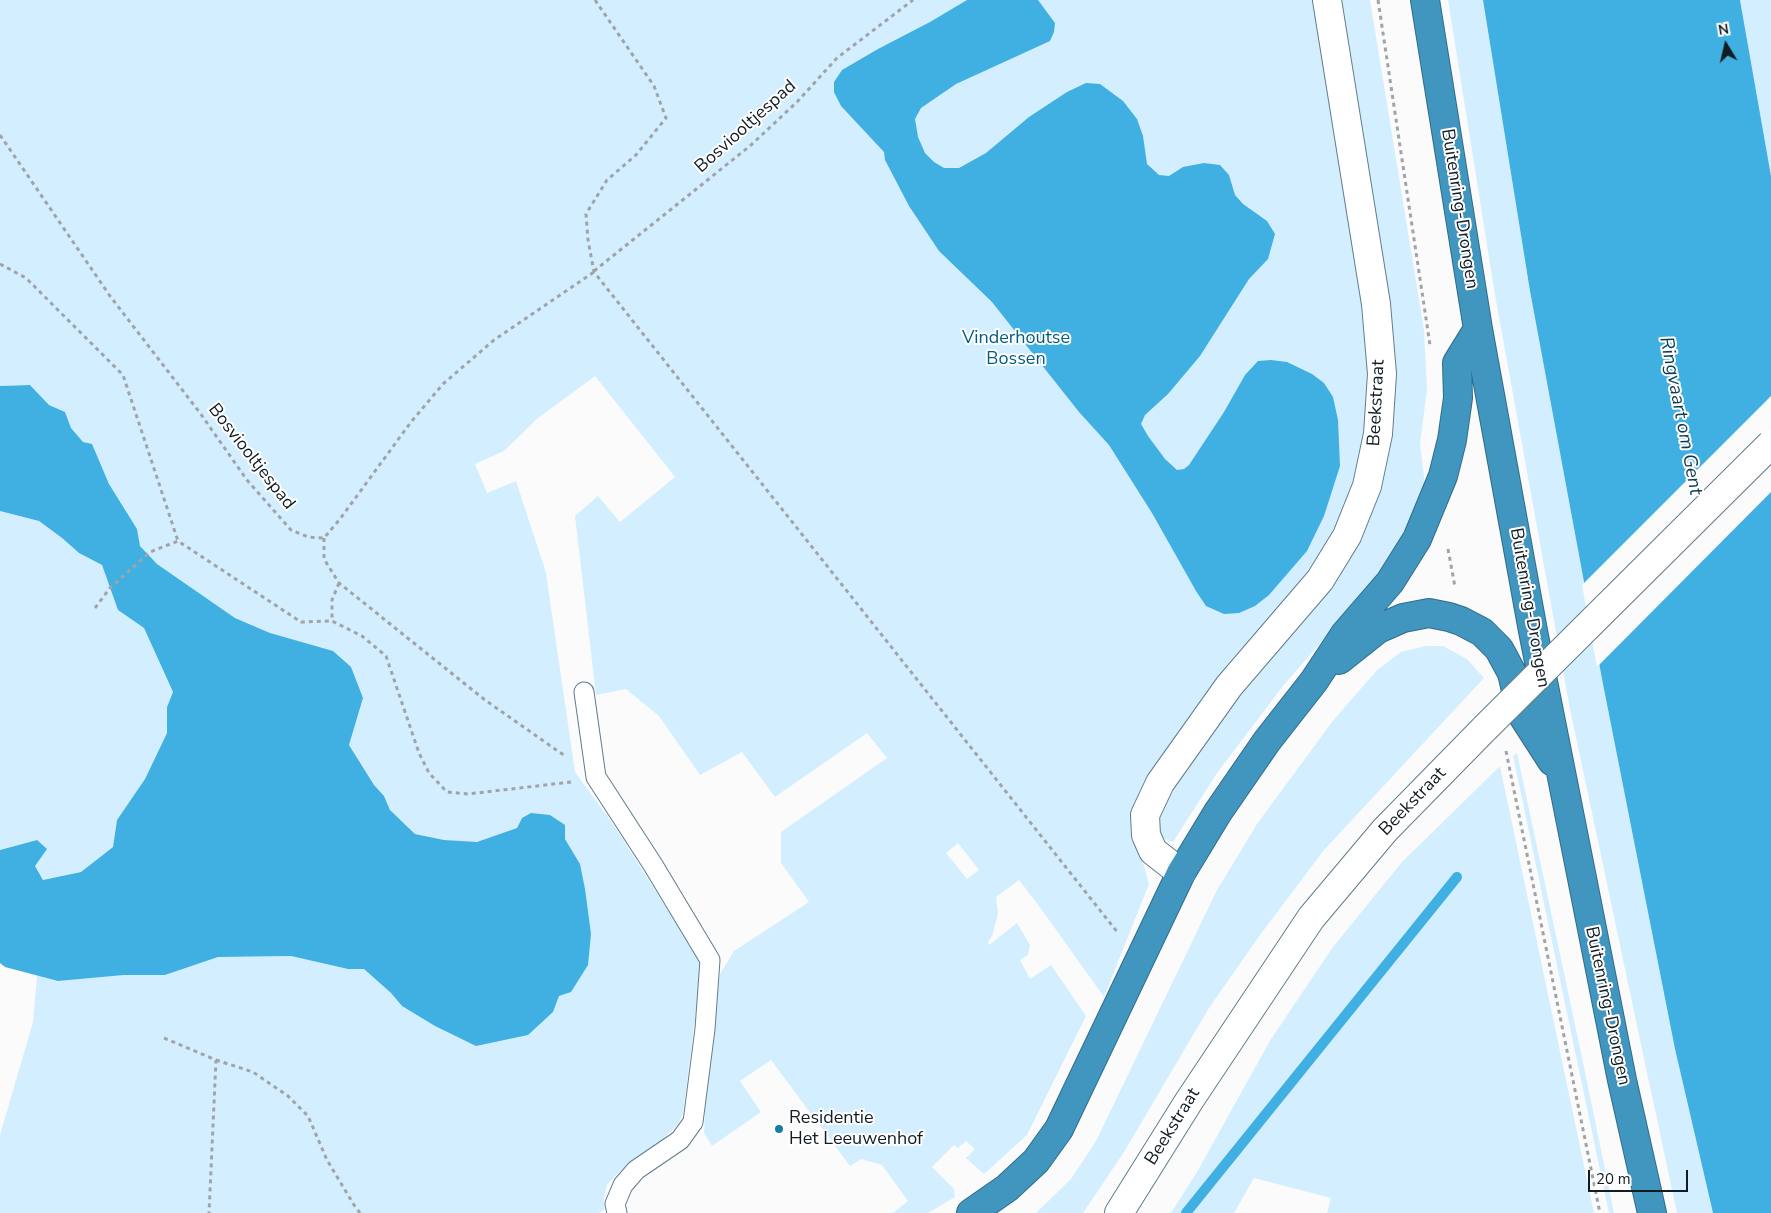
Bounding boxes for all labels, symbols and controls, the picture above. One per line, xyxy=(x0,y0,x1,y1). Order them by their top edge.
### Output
text: N xyxy=(1717,19,1730,40)
north arrow xyxy=(1701,20,1751,70)
street label: Bosviooltjespad xyxy=(691,76,801,178)
street label: Buitenring-Drongen xyxy=(1436,127,1482,291)
park label: Vinderhoutse Bossen xyxy=(962,328,1070,370)
water label: Ringvaart om Gent xyxy=(1653,335,1707,497)
street label: Beekstraat xyxy=(1364,359,1390,447)
street label: Bosviooltjespad xyxy=(203,400,299,514)
street label: Buitenring-Drongen xyxy=(1504,526,1554,690)
street label: Beekstraat xyxy=(1375,763,1451,841)
street label: Buitenring-Drongen xyxy=(1580,925,1634,1087)
street label: Beekstraat xyxy=(1141,1084,1205,1170)
place label: Residentie Het Leeuwenhof xyxy=(789,1108,923,1150)
marker: Residentie Het Leeuwenhof xyxy=(773,1123,785,1135)
scale bar xyxy=(1591,1160,1691,1192)
text: 20 m xyxy=(1596,1169,1631,1189)

